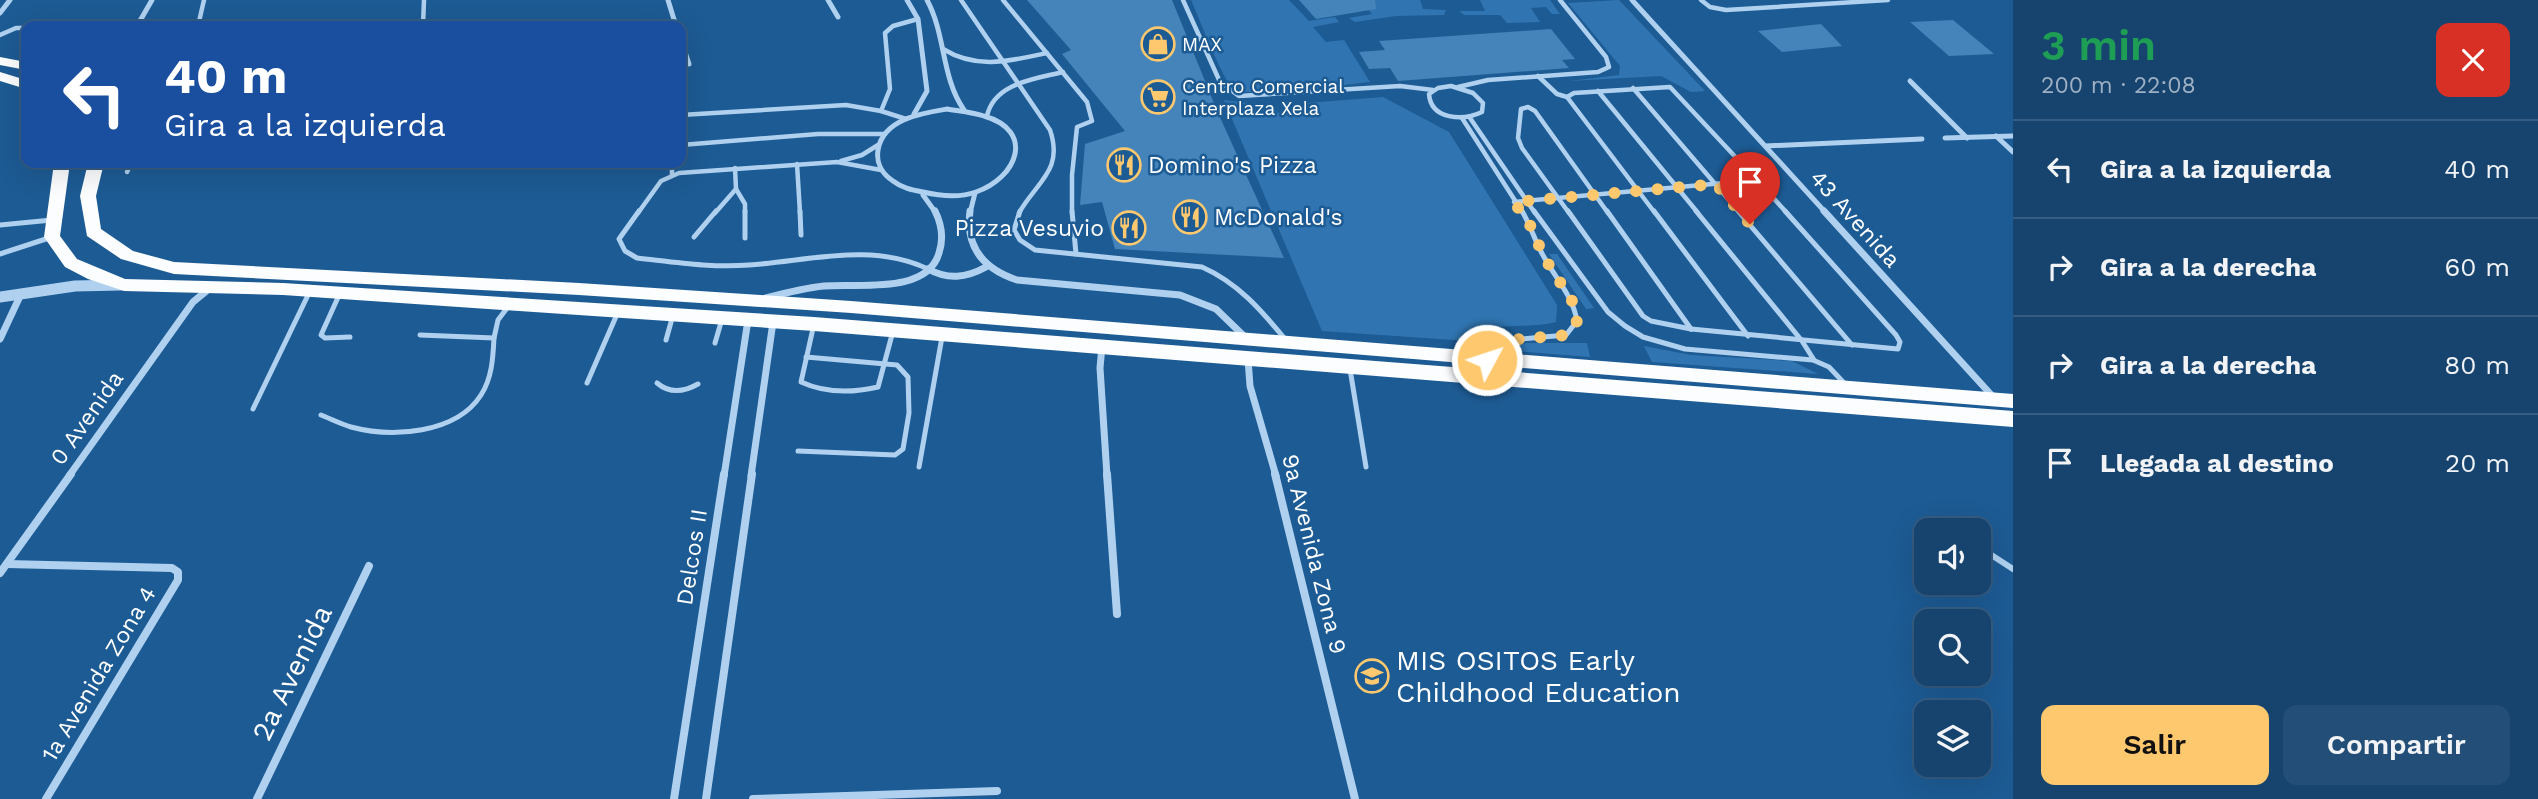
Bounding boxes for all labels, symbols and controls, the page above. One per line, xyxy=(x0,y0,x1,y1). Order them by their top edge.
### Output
text: 3 min xyxy=(2041,21,2156,70)
button: close xyxy=(2436,23,2510,97)
shop icon: MAX xyxy=(1139,25,1177,63)
place label: MAX xyxy=(1182,33,1222,56)
text: 40 m xyxy=(164,47,287,105)
icon: left xyxy=(49,49,140,140)
text: 200 m · 22:08 xyxy=(2041,72,2196,99)
place label: Centro Comercial Interplaza Xela xyxy=(1182,75,1344,120)
supermarket icon: Centro Comercial Interplaza Xela xyxy=(1139,78,1177,116)
text: Gira a la izquierda xyxy=(164,106,446,144)
restaurant icon: Domino's Pizza xyxy=(1105,146,1143,184)
icon: left xyxy=(2041,150,2079,188)
place label: Domino's Pizza xyxy=(1148,152,1317,179)
pin xyxy=(1720,152,1780,224)
text: Gira a la izquierda xyxy=(2100,154,2331,184)
text: 40 m xyxy=(2444,154,2510,184)
icon: arrive xyxy=(1731,163,1769,201)
street label: 43 Avenida xyxy=(1804,165,1906,273)
restaurant icon: McDonald's xyxy=(1171,198,1209,236)
place label: McDonald's xyxy=(1214,204,1343,231)
restaurant icon: Pizza Vesuvio xyxy=(1110,209,1148,247)
place label: Pizza Vesuvio xyxy=(954,215,1104,242)
icon: right xyxy=(2041,248,2079,286)
text: Gira a la derecha xyxy=(2100,252,2316,282)
text: 60 m xyxy=(2444,252,2510,282)
position arrow xyxy=(1450,323,1524,397)
icon: right xyxy=(2041,346,2079,384)
text: Gira a la derecha xyxy=(2100,350,2316,380)
text: 80 m xyxy=(2444,350,2510,380)
street label: 0 Avenida xyxy=(45,366,129,470)
icon: arrive xyxy=(2041,444,2079,482)
text: Llegada al destino xyxy=(2100,448,2334,478)
text: 20 m xyxy=(2445,448,2510,478)
street label: 9a Avenida Zona 9 xyxy=(1276,451,1352,657)
street label: Delcos II xyxy=(671,507,713,607)
map controls xyxy=(1914,518,1991,777)
button: sound xyxy=(1914,518,1991,595)
street label: 1a Avenida Zona 4 xyxy=(36,582,162,766)
street label: 2a Avenida xyxy=(245,600,339,746)
button: search xyxy=(1914,609,1991,686)
place label: MIS OSITOS Early Childhood Education xyxy=(1396,644,1681,709)
school or university icon: MIS OSITOS Early Childhood Education xyxy=(1353,657,1391,695)
button: layers xyxy=(1914,700,1991,777)
button: Salir xyxy=(2041,705,2269,785)
button: Compartir xyxy=(2283,705,2510,785)

